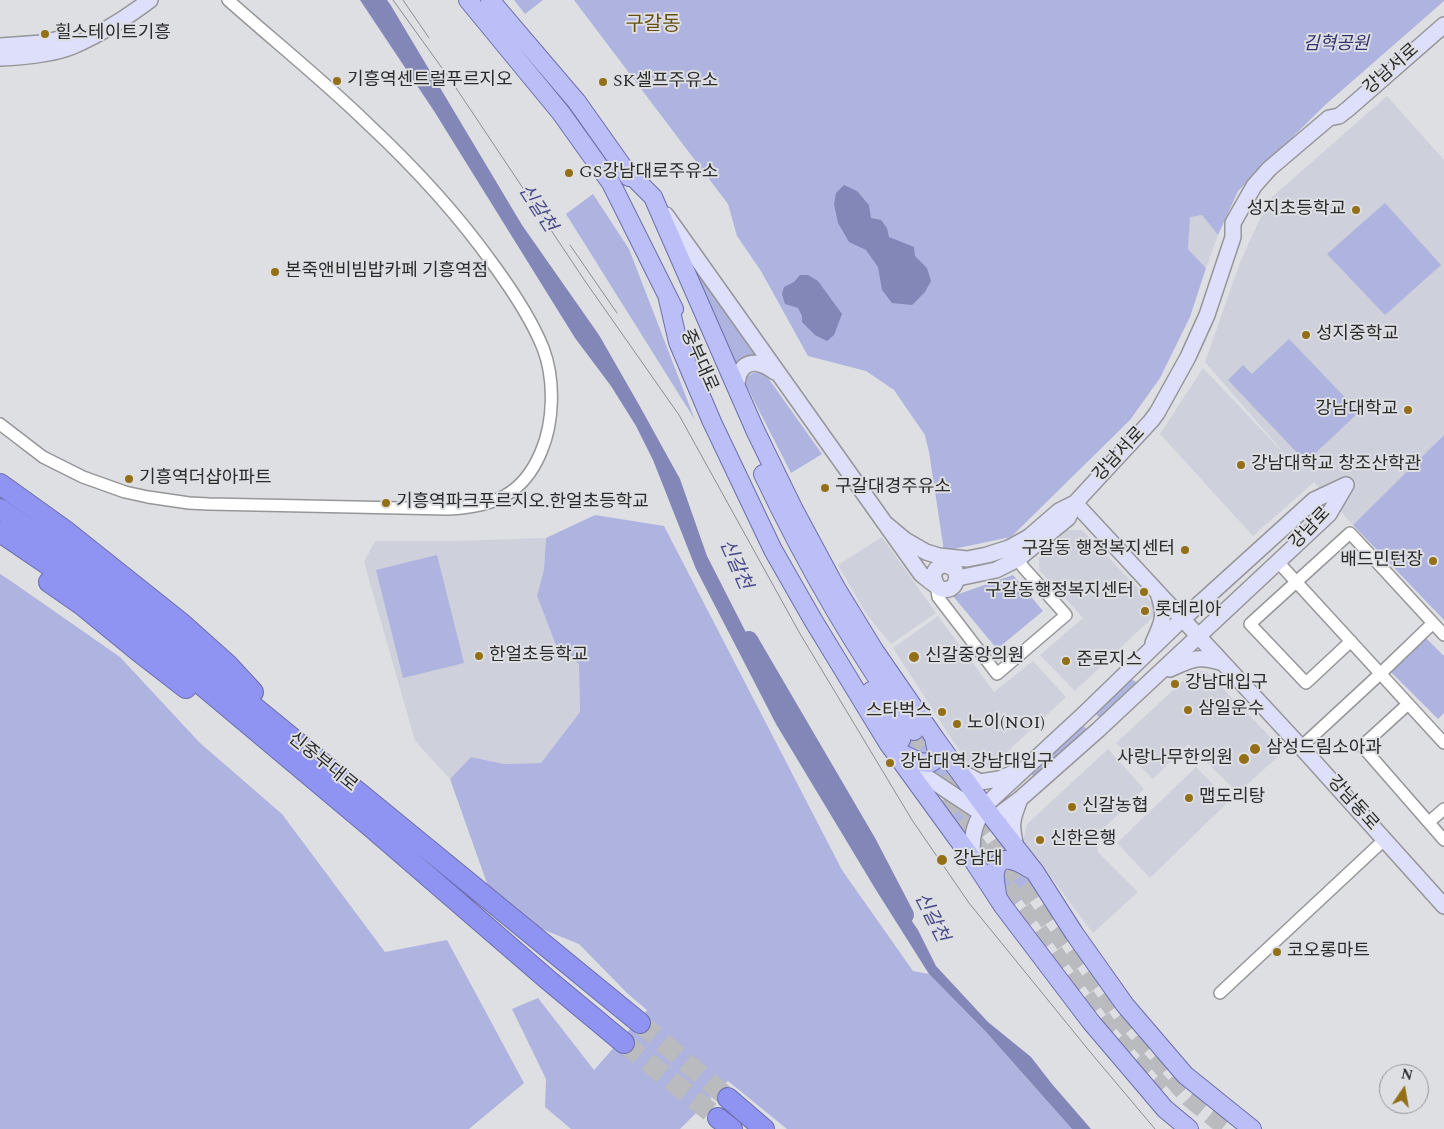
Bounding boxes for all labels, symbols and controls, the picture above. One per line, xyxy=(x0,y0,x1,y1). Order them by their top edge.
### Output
district label: 구갈동 xyxy=(625,14,681,38)
place label: 힐스테이트기흥 xyxy=(55,23,171,45)
marker: 힐스테이트기흥 xyxy=(39,28,51,40)
park label: 김혁공원 xyxy=(1303,34,1369,56)
street label: 강남서로 xyxy=(1360,40,1424,100)
place label: 기흥역센트럴푸르지오 xyxy=(347,70,513,92)
place label: SK셀프주유소 xyxy=(613,71,718,93)
marker: 기흥역센트럴푸르지오 xyxy=(331,75,343,87)
marker: SK셀프주유소 xyxy=(597,76,609,88)
place label: GS강남대로주유소 xyxy=(579,162,718,184)
marker: GS강남대로주유소 xyxy=(563,167,575,179)
water label: 신갈천 xyxy=(512,181,560,237)
place label: 성지초등학교 xyxy=(1247,199,1346,221)
marker: 성지초등학교 xyxy=(1350,204,1362,216)
place label: 본죽앤비빔밥카페 기흥역점 xyxy=(285,261,488,283)
marker: 본죽앤비빔밥카페 기흥역점 xyxy=(269,266,281,278)
place label: 성지중학교 xyxy=(1316,324,1399,346)
street label: 중부대로 xyxy=(675,326,721,396)
marker: 성지중학교 xyxy=(1300,329,1312,341)
place label: 강남대학교 xyxy=(1315,399,1398,421)
marker: 강남대학교 xyxy=(1402,404,1414,416)
street label: 강남서로 xyxy=(1090,423,1150,487)
place label: 강남대학교 창조산학관 xyxy=(1251,454,1421,476)
marker: 강남대학교 창조산학관 xyxy=(1235,459,1247,471)
place label: 기흥역더샵아파트 xyxy=(139,468,271,490)
marker: 기흥역더샵아파트 xyxy=(123,473,135,485)
place label: 구갈대경주유소 xyxy=(835,477,951,499)
marker: 구갈대경주유소 xyxy=(819,482,831,494)
place label: 기흥역파크푸르지오.한얼초등학교 xyxy=(396,492,649,514)
marker: 기흥역파크푸르지오.한얼초등학교 xyxy=(380,497,392,509)
street label: 강남로 xyxy=(1286,504,1336,554)
water label: 신갈천 xyxy=(713,536,755,594)
place label: 구갈동 행정복지센터 xyxy=(1021,539,1175,561)
marker: 구갈동 행정복지센터 xyxy=(1179,544,1191,556)
place label: 배드민턴장 xyxy=(1340,550,1423,572)
marker: 배드민턴장 xyxy=(1427,555,1439,567)
place label: 구갈동행정복지센터 xyxy=(985,581,1134,603)
marker: 구갈동행정복지센터 xyxy=(1138,586,1150,598)
place label: 롯데리아 xyxy=(1155,600,1221,622)
marker: 롯데리아 xyxy=(1139,605,1151,617)
place label: 한얼초등학교 xyxy=(489,645,588,667)
place label: 신갈중앙의원 xyxy=(925,646,1024,668)
marker: 한얼초등학교 xyxy=(473,650,485,662)
marker: 신갈중앙의원 xyxy=(907,650,921,664)
place label: 준로지스 xyxy=(1076,650,1142,672)
marker: 준로지스 xyxy=(1060,655,1072,667)
place label: 강남대입구 xyxy=(1185,673,1268,695)
marker: 강남대입구 xyxy=(1169,678,1181,690)
place label: 삼일운수 xyxy=(1198,699,1264,721)
place label: 스타벅스 xyxy=(866,701,932,723)
marker: 삼일운수 xyxy=(1182,704,1194,716)
marker: 스타벅스 xyxy=(936,706,948,718)
place label: 노이(NOI) xyxy=(967,713,1045,735)
marker: 노이(NOI) xyxy=(951,718,963,730)
street label: 신중부대로 xyxy=(283,729,361,797)
place label: 삼성드림소아과 xyxy=(1266,738,1382,760)
marker: 삼성드림소아과 xyxy=(1248,742,1262,756)
place label: 사랑나무한의원 xyxy=(1117,748,1233,770)
place label: 강남대역.강남대입구 xyxy=(900,752,1054,774)
marker: 사랑나무한의원 xyxy=(1237,752,1251,766)
marker: 강남대역.강남대입구 xyxy=(884,757,896,769)
street label: 강남동로 xyxy=(1322,772,1382,836)
place label: 맵도리탕 xyxy=(1199,787,1265,809)
marker: 맵도리탕 xyxy=(1183,792,1195,804)
place label: 신갈농협 xyxy=(1082,796,1148,818)
marker: 신갈농협 xyxy=(1066,801,1078,813)
place label: 신한은행 xyxy=(1050,829,1116,851)
marker: 신한은행 xyxy=(1034,834,1046,846)
place label: 강남대 xyxy=(953,849,1003,871)
marker: 강남대 xyxy=(935,853,949,867)
water label: 신갈천 xyxy=(908,889,952,947)
place label: 코오롱마트 xyxy=(1287,941,1370,963)
marker: 코오롱마트 xyxy=(1271,946,1283,958)
text: N xyxy=(1399,1063,1415,1086)
north arrow xyxy=(1379,1064,1429,1114)

